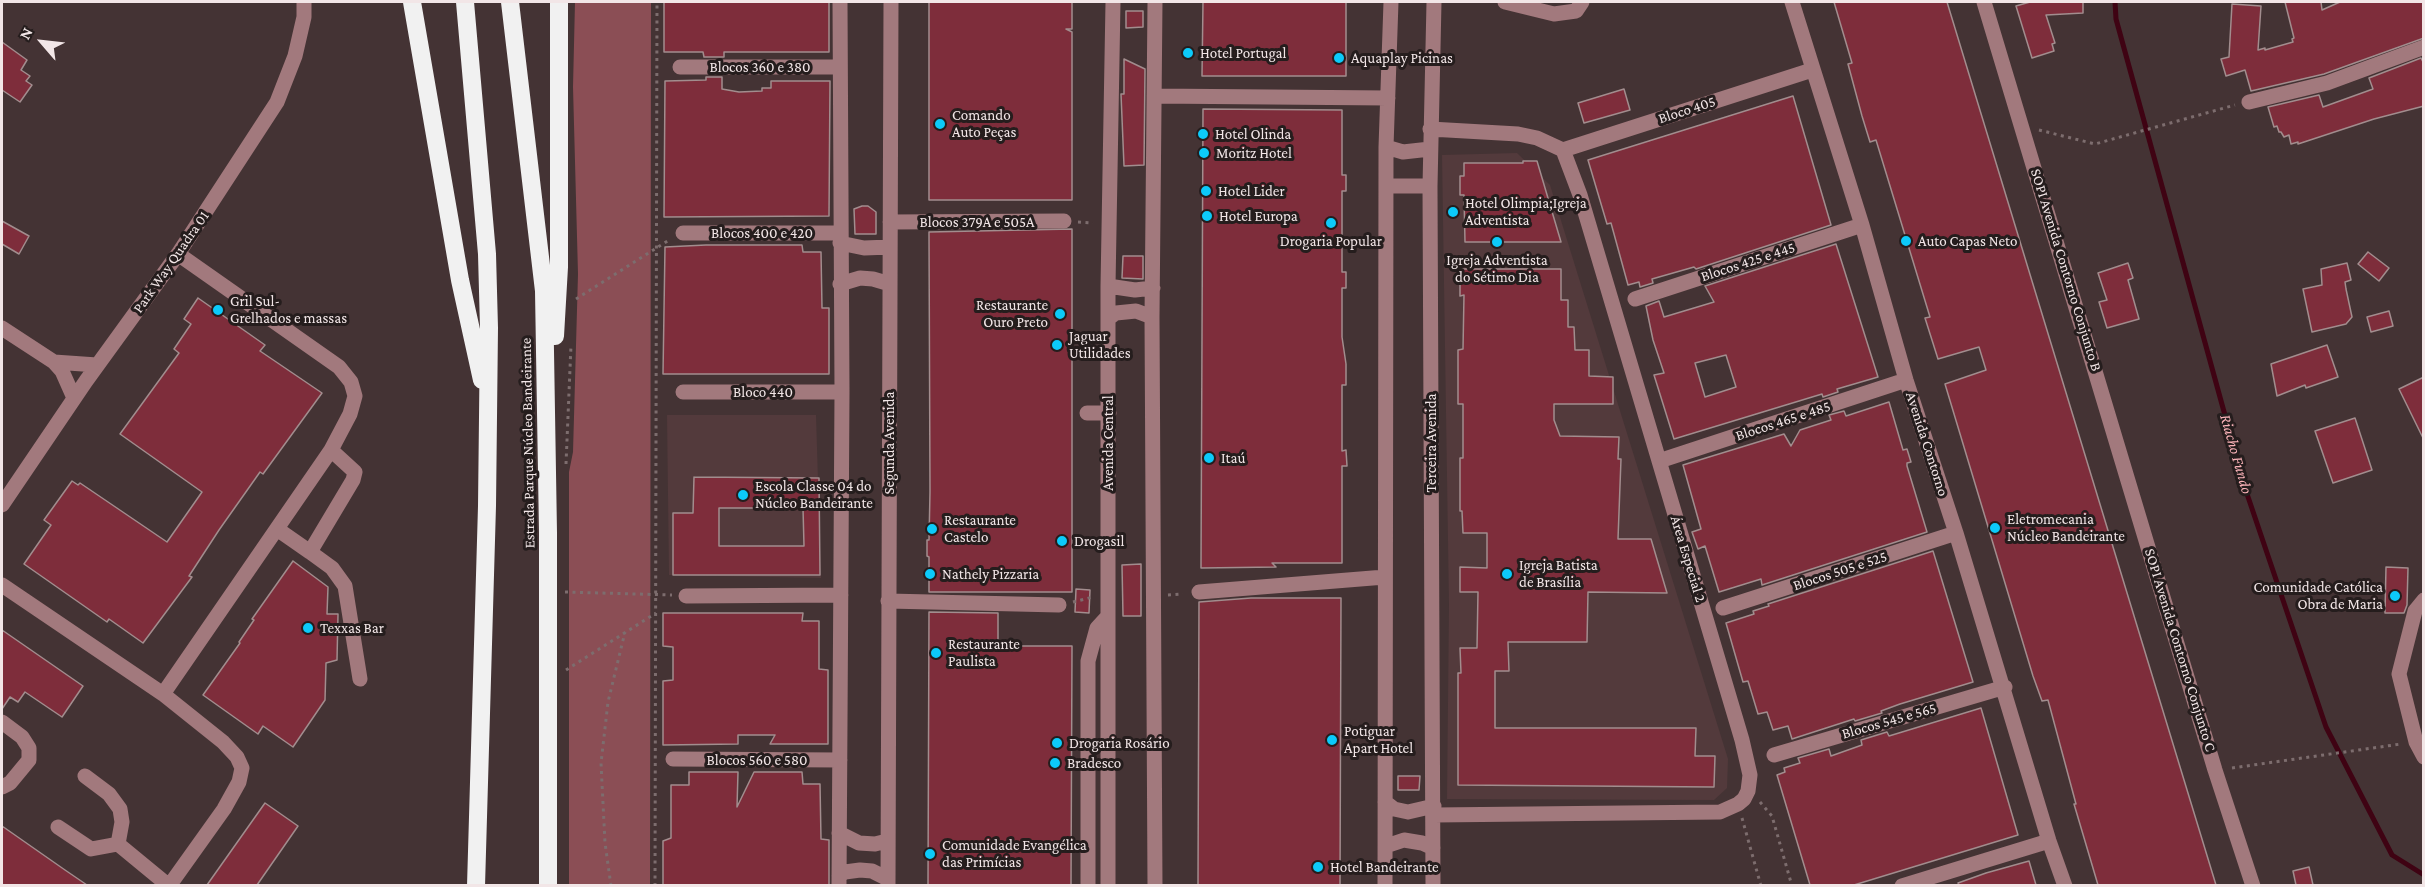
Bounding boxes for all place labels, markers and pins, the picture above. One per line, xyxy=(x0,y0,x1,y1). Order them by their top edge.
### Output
place label: Hotel Portugal xyxy=(1200,44,1286,62)
marker: Hotel Portugal xyxy=(1181,46,1195,60)
place label: Aquaplay Picinas xyxy=(1351,49,1453,67)
marker: Aquaplay Picinas xyxy=(1332,51,1346,65)
place label: Comando Auto Peças xyxy=(952,106,1016,141)
marker: Comando Auto Peças xyxy=(933,117,947,131)
place label: Hotel Olinda xyxy=(1215,125,1291,143)
marker: Hotel Olinda xyxy=(1196,127,1210,141)
place label: Moritz Hotel xyxy=(1216,144,1292,162)
marker: Moritz Hotel xyxy=(1197,146,1211,160)
place label: Hotel Lider xyxy=(1218,182,1285,200)
marker: Hotel Lider xyxy=(1199,184,1213,198)
place label: Hotel Olimpia;Igreja Adventista xyxy=(1465,194,1587,229)
marker: Hotel Olimpia;Igreja Adventista xyxy=(1446,205,1460,219)
place label: Hotel Europa xyxy=(1219,207,1298,225)
marker: Hotel Europa xyxy=(1200,209,1214,223)
marker: Drogaria Popular xyxy=(1324,216,1338,230)
place label: Drogaria Popular xyxy=(1280,232,1382,250)
place label: Auto Capas Neto xyxy=(1918,232,2017,250)
marker: Auto Capas Neto xyxy=(1899,234,1913,248)
marker: Igreja Adventista do Sétimo Dia xyxy=(1490,235,1504,249)
place label: Igreja Adventista do Sétimo Dia xyxy=(1446,251,1548,286)
place label: Gril Sul- Grelhados e massas xyxy=(230,292,347,327)
place label: Restaurante Ouro Preto xyxy=(976,296,1048,331)
marker: Gril Sul- Grelhados e massas xyxy=(211,303,225,317)
marker: Restaurante Ouro Preto xyxy=(1053,307,1067,321)
place label: Jaguar Utilidades xyxy=(1069,327,1131,362)
marker: Jaguar Utilidades xyxy=(1050,338,1064,352)
place label: Itaú xyxy=(1221,449,1245,467)
marker: Itaú xyxy=(1202,451,1216,465)
place label: Escola Classe 04 do Núcleo Bandeirante xyxy=(755,477,873,512)
marker: Escola Classe 04 do Núcleo Bandeirante xyxy=(736,488,750,502)
place label: Eletromecania Núcleo Bandeirante xyxy=(2007,510,2125,545)
place label: Restaurante Castelo xyxy=(944,511,1016,546)
marker: Eletromecania Núcleo Bandeirante xyxy=(1988,521,2002,535)
marker: Restaurante Castelo xyxy=(925,522,939,536)
place label: Drogasil xyxy=(1074,532,1124,550)
marker: Drogasil xyxy=(1055,534,1069,548)
place label: Igreja Batista de Brasília xyxy=(1519,556,1598,591)
place label: Nathely Pizzaria xyxy=(942,565,1039,583)
marker: Nathely Pizzaria xyxy=(923,567,937,581)
marker: Igreja Batista de Brasília xyxy=(1500,567,1514,581)
place label: Comunidade Católica Obra de Maria xyxy=(2254,578,2383,613)
marker: Comunidade Católica Obra de Maria xyxy=(2388,589,2402,603)
place label: Texxas Bar xyxy=(320,619,384,637)
marker: Texxas Bar xyxy=(301,621,315,635)
place label: Restaurante Paulista xyxy=(948,635,1020,670)
marker: Restaurante Paulista xyxy=(929,646,943,660)
place label: Potiguar Apart Hotel xyxy=(1344,722,1413,757)
marker: Potiguar Apart Hotel xyxy=(1325,733,1339,747)
place label: Drogaria Rosário xyxy=(1069,734,1170,752)
marker: Drogaria Rosário xyxy=(1050,736,1064,750)
place label: Bradesco xyxy=(1067,754,1121,772)
marker: Bradesco xyxy=(1048,756,1062,770)
place label: Comunidade Evangélica das Primícias xyxy=(942,836,1087,871)
marker: Comunidade Evangélica das Primícias xyxy=(923,847,937,861)
place label: Hotel Bandeirante xyxy=(1330,858,1439,876)
marker: Hotel Bandeirante xyxy=(1311,860,1325,874)

